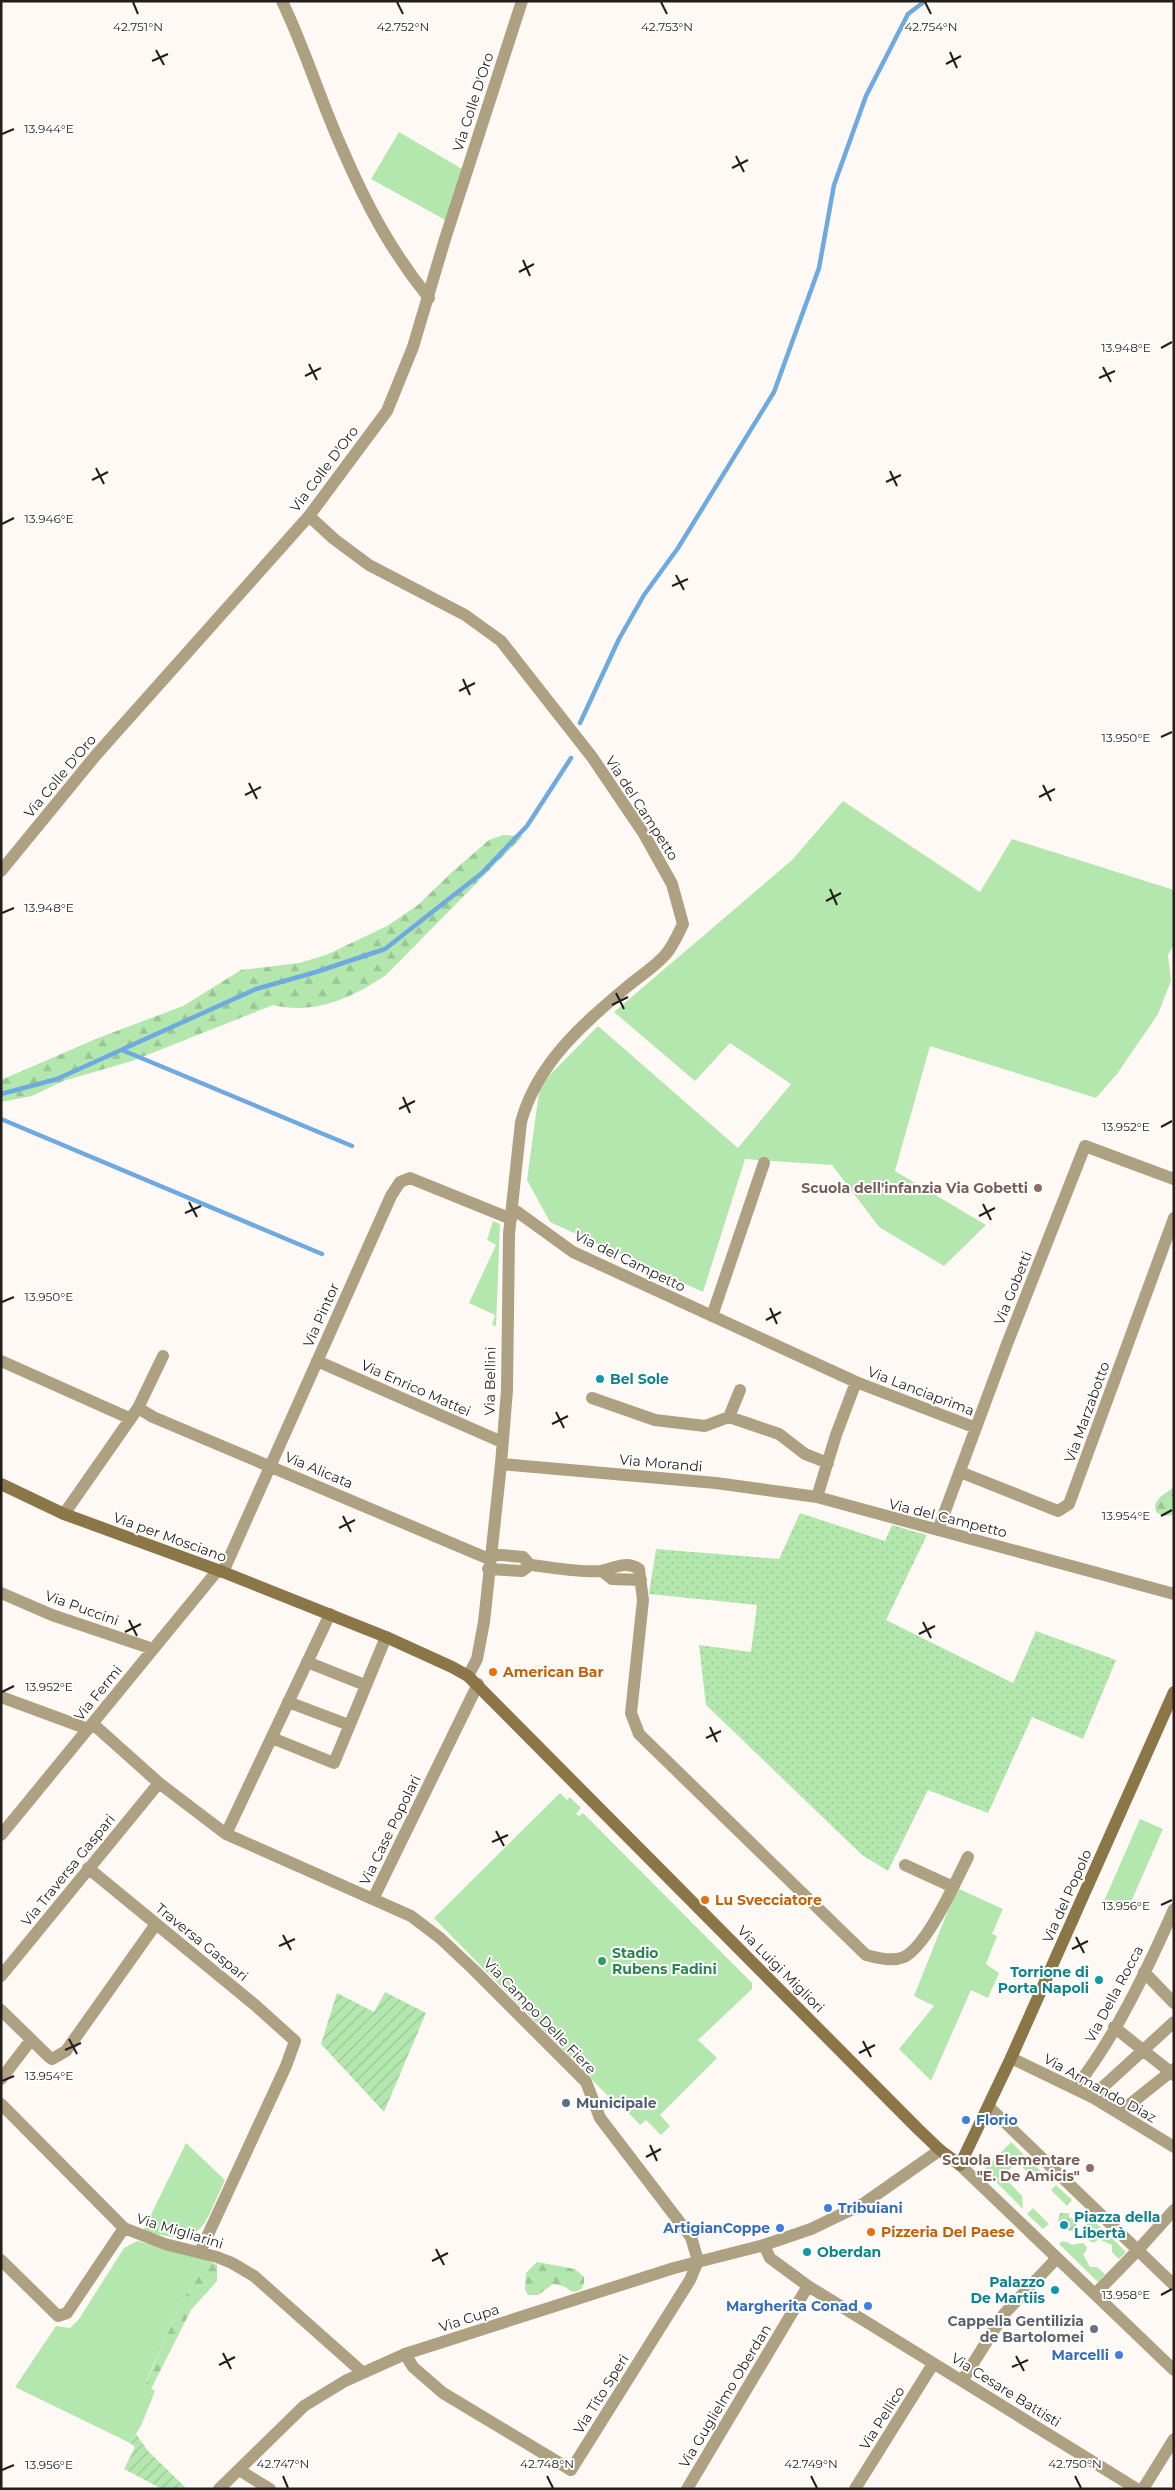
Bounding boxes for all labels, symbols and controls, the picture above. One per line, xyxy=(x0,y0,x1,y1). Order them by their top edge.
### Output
text: 42.751°N xyxy=(113,19,163,34)
text: 42.752°N xyxy=(377,19,429,34)
text: 42.753°N xyxy=(641,19,693,34)
text: 42.754°N xyxy=(904,19,958,34)
street label: Via Colle D'Oro xyxy=(449,50,498,154)
text: 13.944°E xyxy=(24,121,74,136)
text: 13.948°E xyxy=(1101,340,1151,355)
street label: Via Colle D'Oro xyxy=(286,422,362,516)
text: 13.946°E xyxy=(25,511,74,526)
text: 13.950°E xyxy=(1102,730,1150,745)
street label: Via Colle D'Oro xyxy=(20,731,100,821)
street label: Via del Campetto xyxy=(601,752,683,864)
text: 13.948°E xyxy=(24,900,74,915)
text: 13.952°E xyxy=(1102,1119,1150,1134)
place label: Scuola dell'infanzia Via Gobetti xyxy=(801,1179,1028,1197)
marker: Scuola dell'infanzia Via Gobetti xyxy=(1032,1182,1044,1194)
street label: Via del Campetto xyxy=(572,1226,689,1296)
street label: Via Gobetti xyxy=(990,1249,1036,1327)
street label: Via Pintor xyxy=(299,1280,343,1350)
text: 13.950°E xyxy=(25,1289,73,1304)
street label: Via Bellini xyxy=(480,1346,500,1416)
street label: Via Enrico Mattei xyxy=(358,1356,474,1420)
street label: Via Marzabotto xyxy=(1060,1359,1114,1465)
street label: Via Lanciaprima xyxy=(865,1362,977,1420)
place label: Bel Sole xyxy=(610,1370,669,1388)
marker: Bel Sole xyxy=(594,1373,606,1385)
street label: Via Alicata xyxy=(282,1448,356,1492)
street label: Via Morandi xyxy=(619,1450,703,1476)
street label: Via del Campetto xyxy=(887,1495,1009,1541)
street label: Via per Mosciano xyxy=(111,1508,229,1566)
text: 13.954°E xyxy=(1102,1508,1150,1523)
street label: Via Puccini xyxy=(43,1586,121,1630)
street label: Via Fermi xyxy=(70,1662,126,1724)
place label: American Bar xyxy=(502,1663,603,1681)
marker: American Bar xyxy=(487,1666,499,1678)
text: 13.952°E xyxy=(25,1679,73,1694)
street label: Via Case Popolari xyxy=(356,1772,424,1888)
street label: Via Traversa Gaspari xyxy=(17,1810,119,1930)
street label: Via del Popolo xyxy=(1038,1846,1096,1945)
place label: Lu Svecciatore xyxy=(715,1891,822,1909)
marker: Lu Svecciatore xyxy=(699,1894,711,1906)
text: 13.956°E xyxy=(1102,1898,1150,1913)
street label: Traversa Gaspari xyxy=(152,1899,252,1985)
street label: Via Luigi Migliori xyxy=(734,1922,828,2016)
street label: Via Della Rocca xyxy=(1081,1942,1147,2046)
place label: Stadio Rubens Fadini xyxy=(612,1944,717,1978)
street label: Via Campo Delle Fiere xyxy=(480,1954,600,2078)
marker: Stadio Rubens Fadini xyxy=(596,1955,608,1967)
place label: Torrione di Porta Napoli xyxy=(998,1963,1089,1997)
marker: Torrione di Porta Napoli xyxy=(1093,1974,1105,1986)
street label: Via Armando Diaz xyxy=(1041,2050,1159,2126)
text: 13.954°E xyxy=(25,2068,73,2083)
place label: Municipale xyxy=(576,2094,657,2112)
marker: Municipale xyxy=(560,2097,572,2109)
place label: Florio xyxy=(976,2111,1018,2129)
marker: Florio xyxy=(960,2114,972,2126)
place label: Scuola Elementare "E. De Amicis" xyxy=(942,2151,1080,2185)
marker: Scuola Elementare "E. De Amicis" xyxy=(1084,2162,1096,2174)
place label: Tribuiani xyxy=(838,2199,903,2217)
marker: Tribuiani xyxy=(822,2202,834,2214)
place label: Piazza della Libertà xyxy=(1074,2208,1161,2242)
street label: Via Migliarini xyxy=(134,2209,226,2253)
place label: ArtigianCoppe xyxy=(662,2219,770,2237)
marker: Piazza della Libertà xyxy=(1058,2219,1070,2231)
marker: ArtigianCoppe xyxy=(774,2222,786,2234)
place label: Pizzeria Del Paese xyxy=(881,2223,1015,2241)
marker: Pizzeria Del Paese xyxy=(865,2226,877,2238)
place label: Oberdan xyxy=(817,2243,881,2261)
marker: Oberdan xyxy=(801,2246,813,2258)
place label: Palazzo De Martiis xyxy=(970,2273,1046,2307)
marker: Palazzo De Martiis xyxy=(1049,2284,1061,2296)
text: 13.958°E xyxy=(1102,2287,1150,2302)
place label: Margherita Conad xyxy=(726,2297,858,2315)
street label: Via Cupa xyxy=(437,2300,501,2336)
marker: Margherita Conad xyxy=(862,2300,874,2312)
place label: Cappella Gentilizia de Bartolomei xyxy=(948,2312,1084,2346)
street label: Via Guglielmo Oberdan xyxy=(675,2321,775,2471)
marker: Cappella Gentilizia de Bartolomei xyxy=(1088,2323,1100,2335)
place label: Marcelli xyxy=(1051,2346,1109,2364)
street label: Via Cesare Battisti xyxy=(948,2349,1064,2431)
marker: Marcelli xyxy=(1113,2349,1125,2361)
street label: Via Tito Speri xyxy=(569,2351,633,2437)
street label: Via Pellico xyxy=(855,2383,909,2453)
text: 42.747°N xyxy=(257,2456,309,2471)
text: 42.748°N xyxy=(520,2456,574,2471)
text: 42.749°N xyxy=(784,2456,838,2471)
text: 42.750°N xyxy=(1048,2456,1102,2471)
text: 13.956°E xyxy=(25,2457,73,2472)

